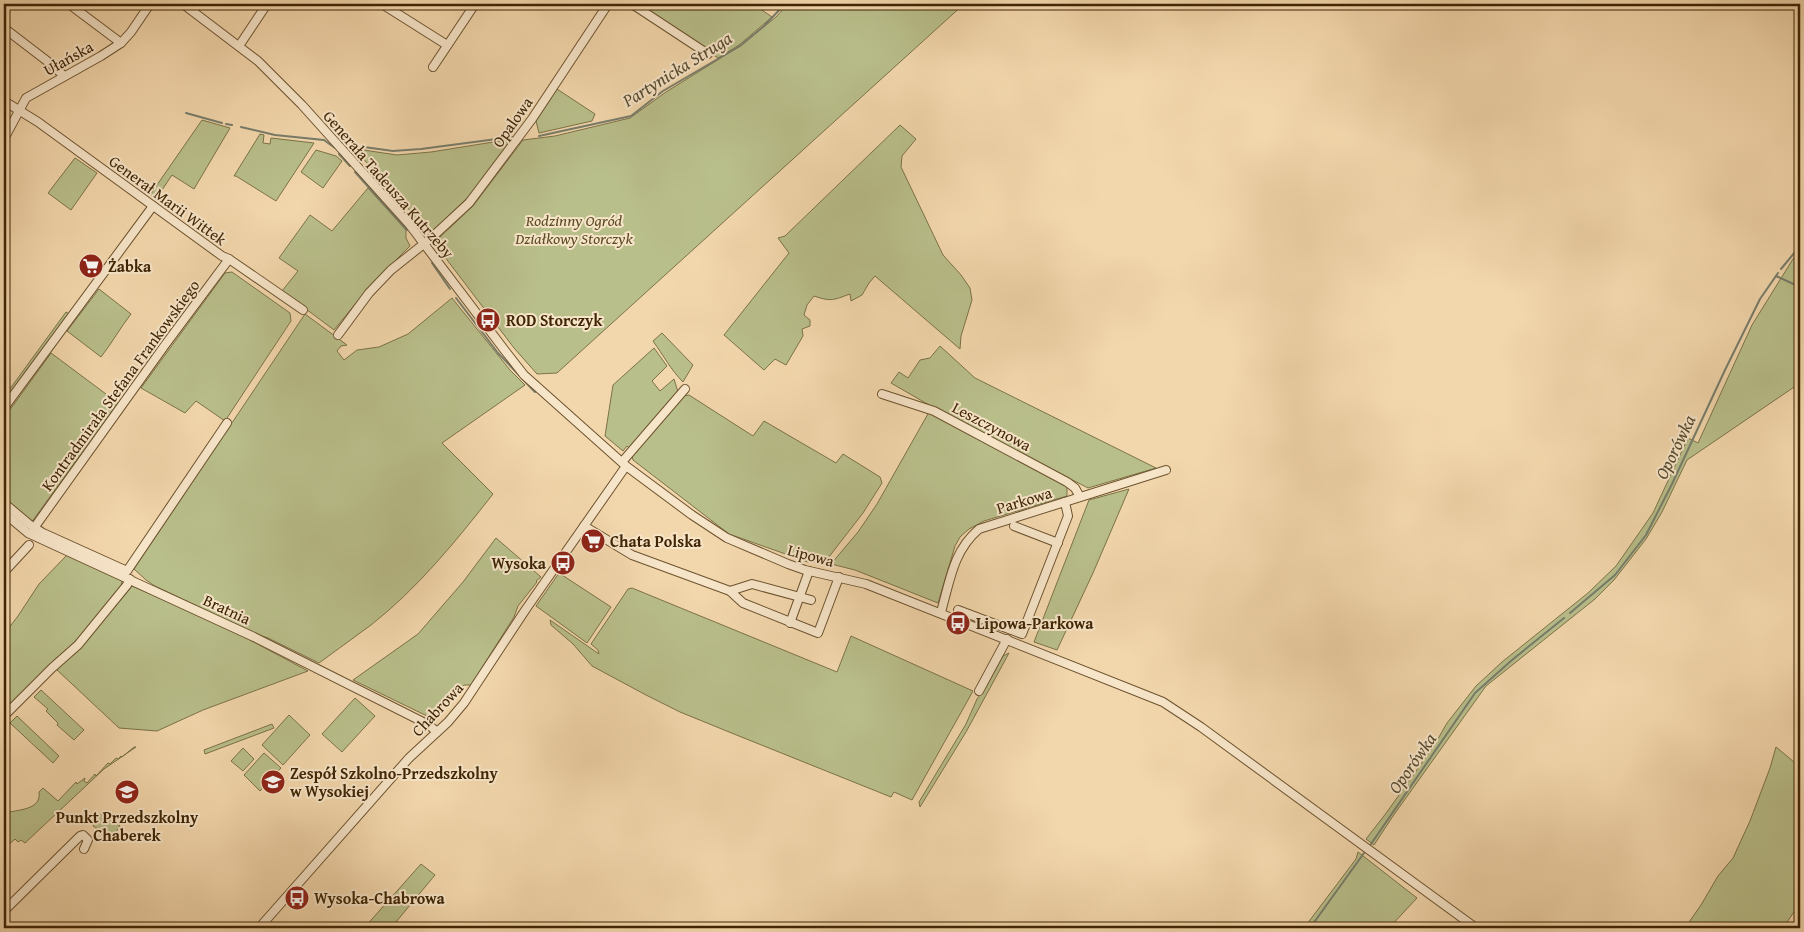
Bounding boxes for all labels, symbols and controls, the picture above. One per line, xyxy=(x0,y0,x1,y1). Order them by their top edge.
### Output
water label: Partynicka Struga xyxy=(616,24,738,114)
street label: Ułańska xyxy=(39,34,98,82)
street label: Opalowa xyxy=(486,91,538,152)
street label: Generała Tadeusza Kutrzeby xyxy=(318,105,460,263)
street label: Generał Marii Wittek xyxy=(104,149,233,251)
park label: Rodzinny Ogród Działkowy Storczyk xyxy=(514,208,633,250)
supermarket icon: Żabka xyxy=(78,253,104,279)
place label: Żabka xyxy=(108,254,152,278)
street label: Kontradmirała Stefana Frankowskiego xyxy=(35,274,205,496)
bus stop icon: ROD Storczyk xyxy=(475,307,501,333)
place label: ROD Storczyk xyxy=(506,308,603,332)
street label: Leszczynowa xyxy=(948,395,1036,457)
water label: Oporówka xyxy=(1648,409,1703,484)
street label: Parkowa xyxy=(993,480,1055,520)
supermarket icon: Chata Polska xyxy=(580,528,606,554)
place label: Chata Polska xyxy=(610,529,702,553)
street label: Lipowa xyxy=(785,537,837,573)
bus stop icon: Wysoka xyxy=(550,550,576,576)
place label: Wysoka xyxy=(492,551,547,575)
street label: Bratnia xyxy=(199,588,255,631)
bus stop icon: Lipowa-Parkowa xyxy=(945,610,971,636)
place label: Lipowa-Parkowa xyxy=(976,611,1094,635)
street label: Chabrowa xyxy=(406,676,469,741)
water label: Oporówka xyxy=(1381,726,1443,799)
place label: Zespół Szkolno-Przedszkolny w Wysokiej xyxy=(290,761,499,803)
school or university icon: Zespół Szkolno-Przedszkolny w Wysokiej xyxy=(260,769,286,795)
school or university icon: Punkt Przedszkolny Chaberek xyxy=(114,779,140,805)
place label: Punkt Przedszkolny Chaberek xyxy=(56,805,199,847)
bus stop icon: Wysoka-Chabrowa xyxy=(284,885,310,911)
place label: Wysoka-Chabrowa xyxy=(314,886,445,910)

